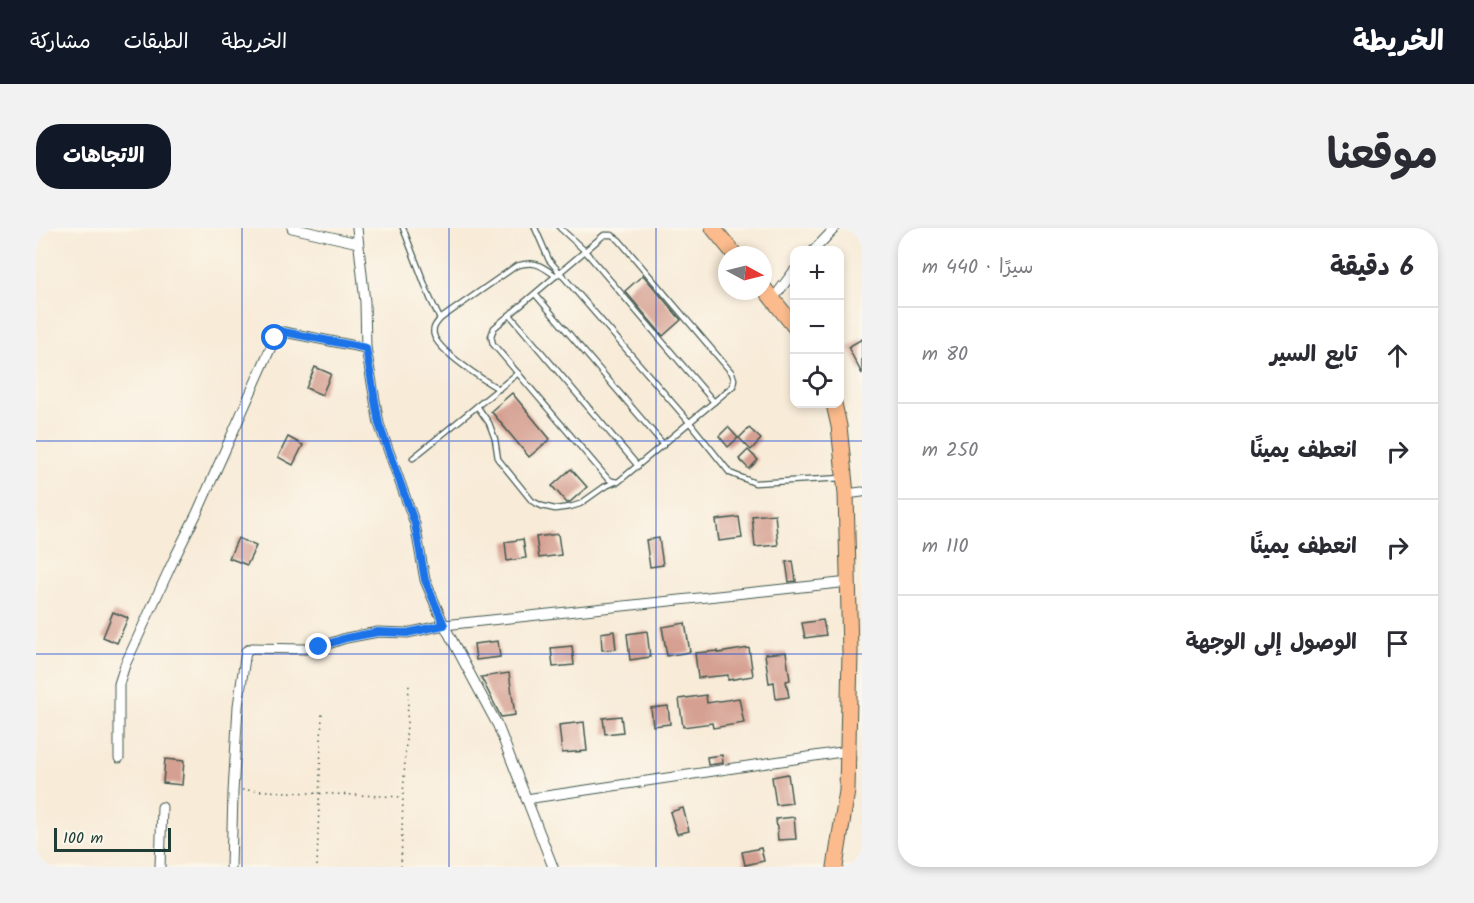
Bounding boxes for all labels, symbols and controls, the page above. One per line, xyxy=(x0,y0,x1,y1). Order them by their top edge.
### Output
text: الخريطة xyxy=(1353,20,1444,65)
text: مشاركة xyxy=(30,26,91,59)
text: الطبقات xyxy=(124,26,189,59)
text: الخريطة xyxy=(222,26,287,59)
text: موقعنا xyxy=(1327,123,1438,190)
button: الاتجاهات xyxy=(36,124,171,189)
north arrow xyxy=(718,246,772,300)
map controls xyxy=(790,246,844,408)
button: + xyxy=(790,246,844,300)
text: 6 دقيقة xyxy=(1330,247,1414,289)
text: سيرًا · 440 m xyxy=(922,252,1034,284)
button: − xyxy=(790,300,844,354)
route start xyxy=(261,324,287,350)
text: تابع السير xyxy=(1270,338,1357,373)
text: 80 m xyxy=(922,339,968,371)
icon: ahead xyxy=(1381,339,1414,372)
button: locate xyxy=(790,354,844,408)
text: انعطف يمينًا xyxy=(1250,434,1357,469)
text: 250 m xyxy=(922,435,978,467)
icon: right xyxy=(1381,435,1414,468)
text: انعطف يمينًا xyxy=(1250,530,1357,565)
text: 110 m xyxy=(922,531,969,563)
icon: right xyxy=(1381,531,1414,564)
text: الوصول إلى الوجهة xyxy=(1185,626,1357,661)
icon: arrive xyxy=(1381,627,1414,660)
route end xyxy=(305,633,331,659)
scale bar xyxy=(54,825,171,852)
text: 100 m xyxy=(63,826,103,851)

